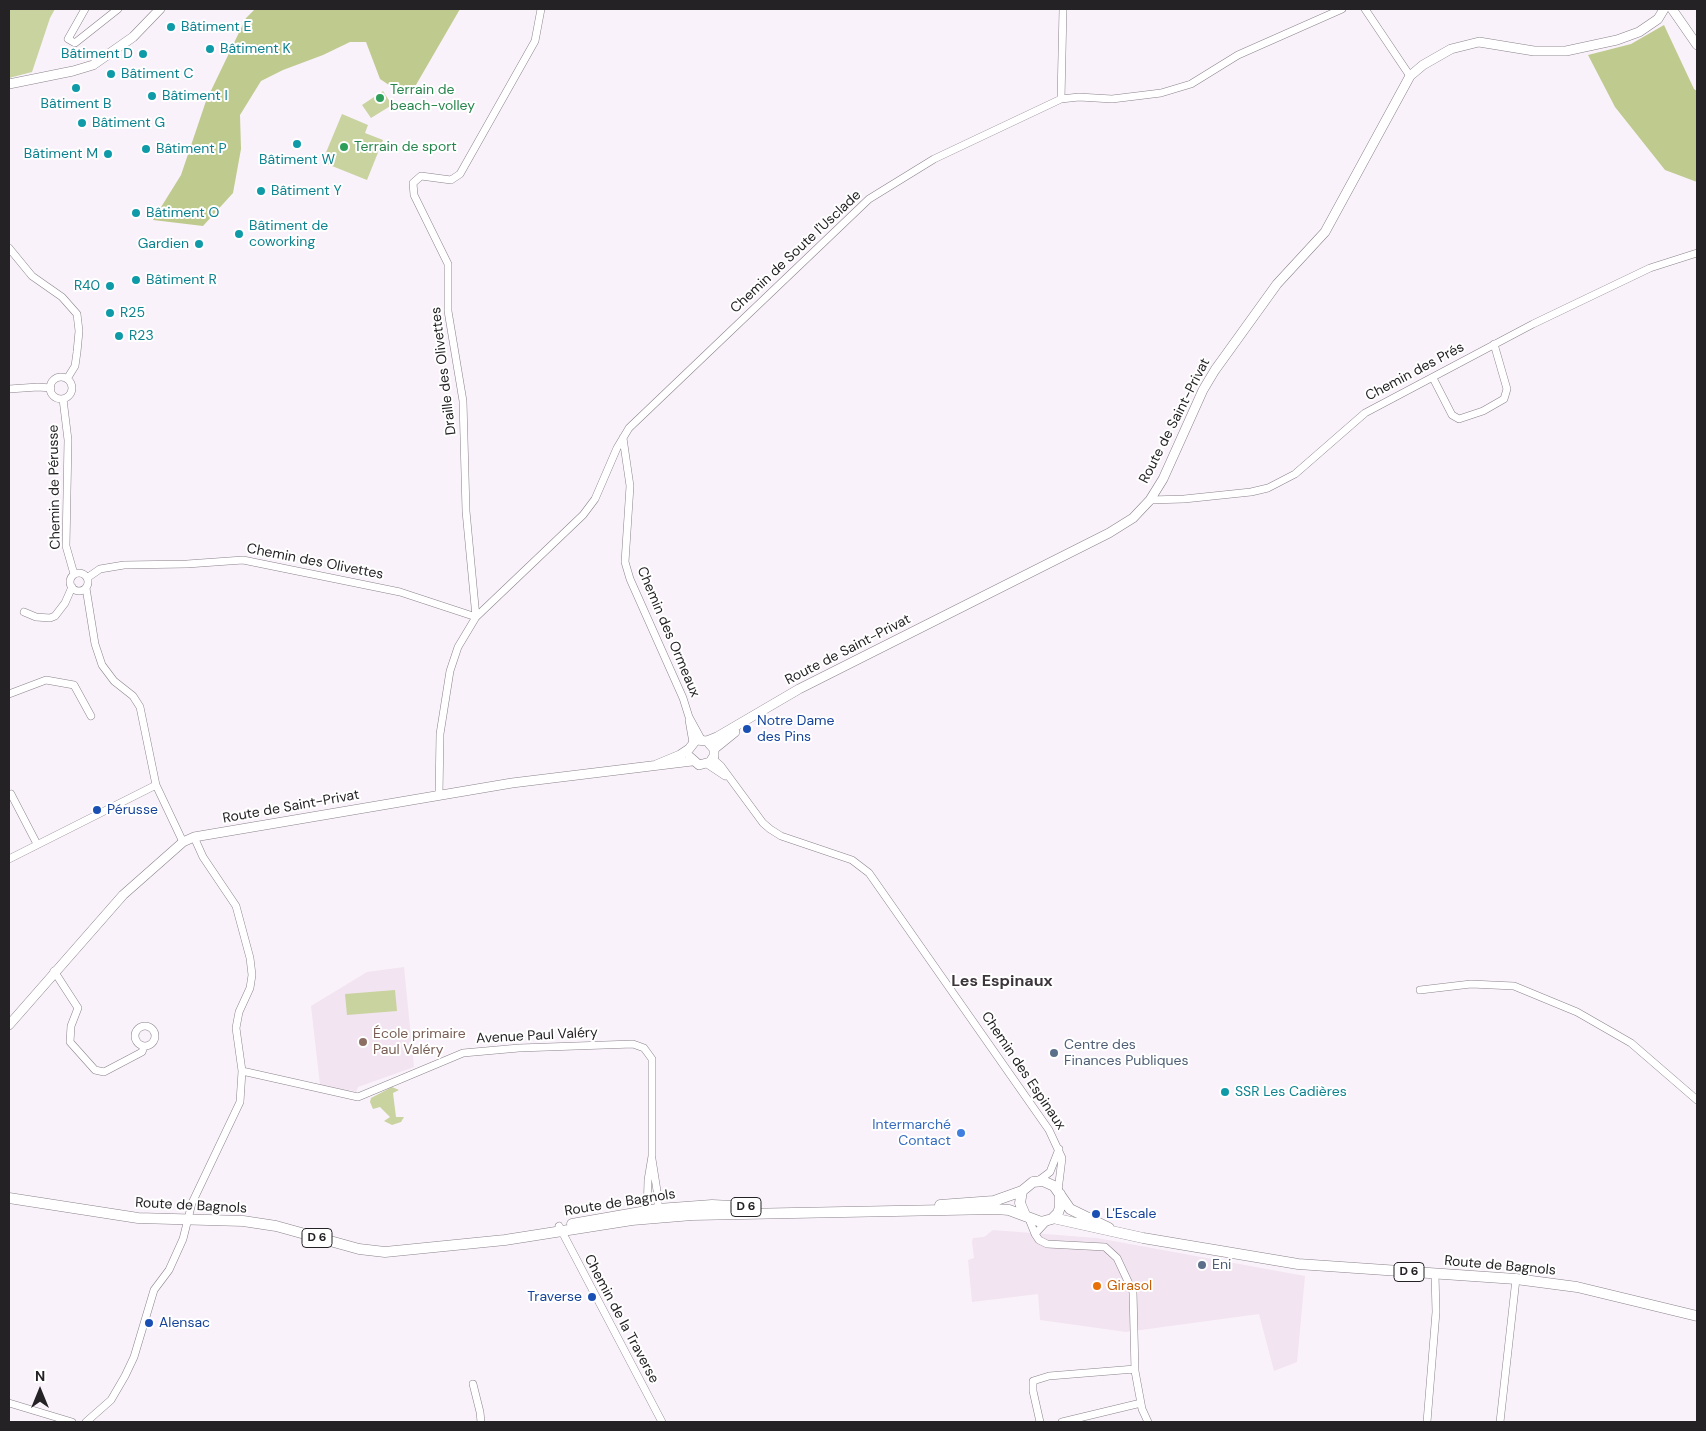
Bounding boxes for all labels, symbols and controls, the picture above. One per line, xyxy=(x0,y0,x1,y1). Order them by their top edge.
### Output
place label: Bâtiment E xyxy=(181,19,251,35)
marker: Bâtiment E xyxy=(165,21,177,33)
place label: Bâtiment K xyxy=(220,41,291,57)
marker: Bâtiment K xyxy=(204,43,216,55)
place label: Bâtiment D xyxy=(61,46,133,62)
marker: Bâtiment D xyxy=(137,48,149,60)
place label: Bâtiment C xyxy=(121,66,193,82)
marker: Bâtiment C xyxy=(105,68,117,80)
marker: Bâtiment B xyxy=(70,82,82,94)
place label: Terrain de beach-volley xyxy=(390,82,475,114)
place label: Bâtiment I xyxy=(162,88,228,104)
marker: Bâtiment I xyxy=(146,90,158,102)
marker: Terrain de beach-volley xyxy=(374,92,386,104)
place label: Bâtiment B xyxy=(41,96,111,112)
place label: Bâtiment G xyxy=(92,115,165,131)
marker: Bâtiment G xyxy=(76,117,88,129)
marker: Bâtiment W xyxy=(291,138,303,150)
place label: Terrain de sport xyxy=(354,139,457,155)
place label: Bâtiment P xyxy=(156,141,227,157)
marker: Terrain de sport xyxy=(338,141,350,153)
marker: Bâtiment P xyxy=(140,143,152,155)
place label: Bâtiment M xyxy=(24,146,98,162)
marker: Bâtiment M xyxy=(102,148,114,160)
place label: Bâtiment W xyxy=(259,152,335,168)
place label: Bâtiment Y xyxy=(271,183,342,199)
marker: Bâtiment Y xyxy=(255,185,267,197)
street label: Chemin de Soute l'Usclade xyxy=(727,187,865,317)
place label: Bâtiment O xyxy=(146,205,219,221)
marker: Bâtiment O xyxy=(130,207,142,219)
place label: Bâtiment de coworking xyxy=(249,218,328,250)
marker: Bâtiment de coworking xyxy=(233,228,245,240)
place label: Gardien xyxy=(138,236,189,252)
marker: Gardien xyxy=(193,238,205,250)
place label: Bâtiment R xyxy=(146,272,217,288)
marker: Bâtiment R xyxy=(130,274,142,286)
place label: R40 xyxy=(74,278,100,294)
marker: R40 xyxy=(104,280,116,292)
place label: R25 xyxy=(120,305,145,321)
street label: Draille des Olivettes xyxy=(428,306,460,436)
marker: R25 xyxy=(104,307,116,319)
place label: R23 xyxy=(129,328,154,344)
marker: R23 xyxy=(113,330,125,342)
street label: Chemin des Prés xyxy=(1363,339,1467,405)
street label: Route de Saint-Privat xyxy=(1136,356,1214,486)
street label: Chemin de Pérusse xyxy=(46,424,64,550)
street label: Chemin des Olivettes xyxy=(245,540,385,584)
street label: Chemin des Ormeaux xyxy=(633,564,703,700)
street label: Route de Saint-Privat xyxy=(783,611,913,689)
place label: Notre Dame des Pins xyxy=(757,713,834,746)
marker: Notre Dame des Pins xyxy=(741,723,753,735)
street label: Route de Saint-Privat xyxy=(221,787,361,827)
place label: Pérusse xyxy=(107,802,158,818)
marker: Pérusse xyxy=(91,804,103,816)
district label: Les Espinaux xyxy=(951,972,1053,992)
street label: Chemin des Espinaux xyxy=(977,1009,1069,1133)
street label: Avenue Paul Valéry xyxy=(476,1024,598,1048)
place label: École primaire Paul Valéry xyxy=(373,1026,466,1058)
marker: École primaire Paul Valéry xyxy=(357,1036,369,1048)
place label: Centre des Finances Publiques xyxy=(1064,1037,1188,1070)
marker: Centre des Finances Publiques xyxy=(1048,1047,1060,1059)
place label: SSR Les Cadières xyxy=(1235,1084,1347,1100)
marker: SSR Les Cadières xyxy=(1219,1086,1231,1098)
place label: Intermarché Contact xyxy=(872,1117,951,1150)
marker: Intermarché Contact xyxy=(955,1127,967,1139)
street label: Route de Bagnols xyxy=(563,1186,677,1220)
street label: Route de Bagnols xyxy=(135,1195,247,1217)
road number: D 6 xyxy=(731,1198,761,1216)
place label: L'Escale xyxy=(1106,1206,1156,1222)
marker: L'Escale xyxy=(1090,1208,1102,1220)
road number: D 6 xyxy=(302,1228,332,1248)
street label: Chemin de la Traverse xyxy=(580,1252,662,1386)
street label: Route de Bagnols xyxy=(1443,1253,1557,1279)
place label: Eni xyxy=(1212,1257,1231,1273)
marker: Eni xyxy=(1196,1259,1208,1271)
road number: D 6 xyxy=(1394,1262,1424,1282)
place label: Girasol xyxy=(1107,1278,1152,1294)
marker: Girasol xyxy=(1091,1280,1103,1292)
place label: Traverse xyxy=(527,1289,582,1305)
marker: Traverse xyxy=(586,1291,598,1303)
place label: Alensac xyxy=(159,1315,210,1331)
marker: Alensac xyxy=(143,1317,155,1329)
north arrow xyxy=(15,1366,65,1416)
text: N xyxy=(35,1367,45,1385)

